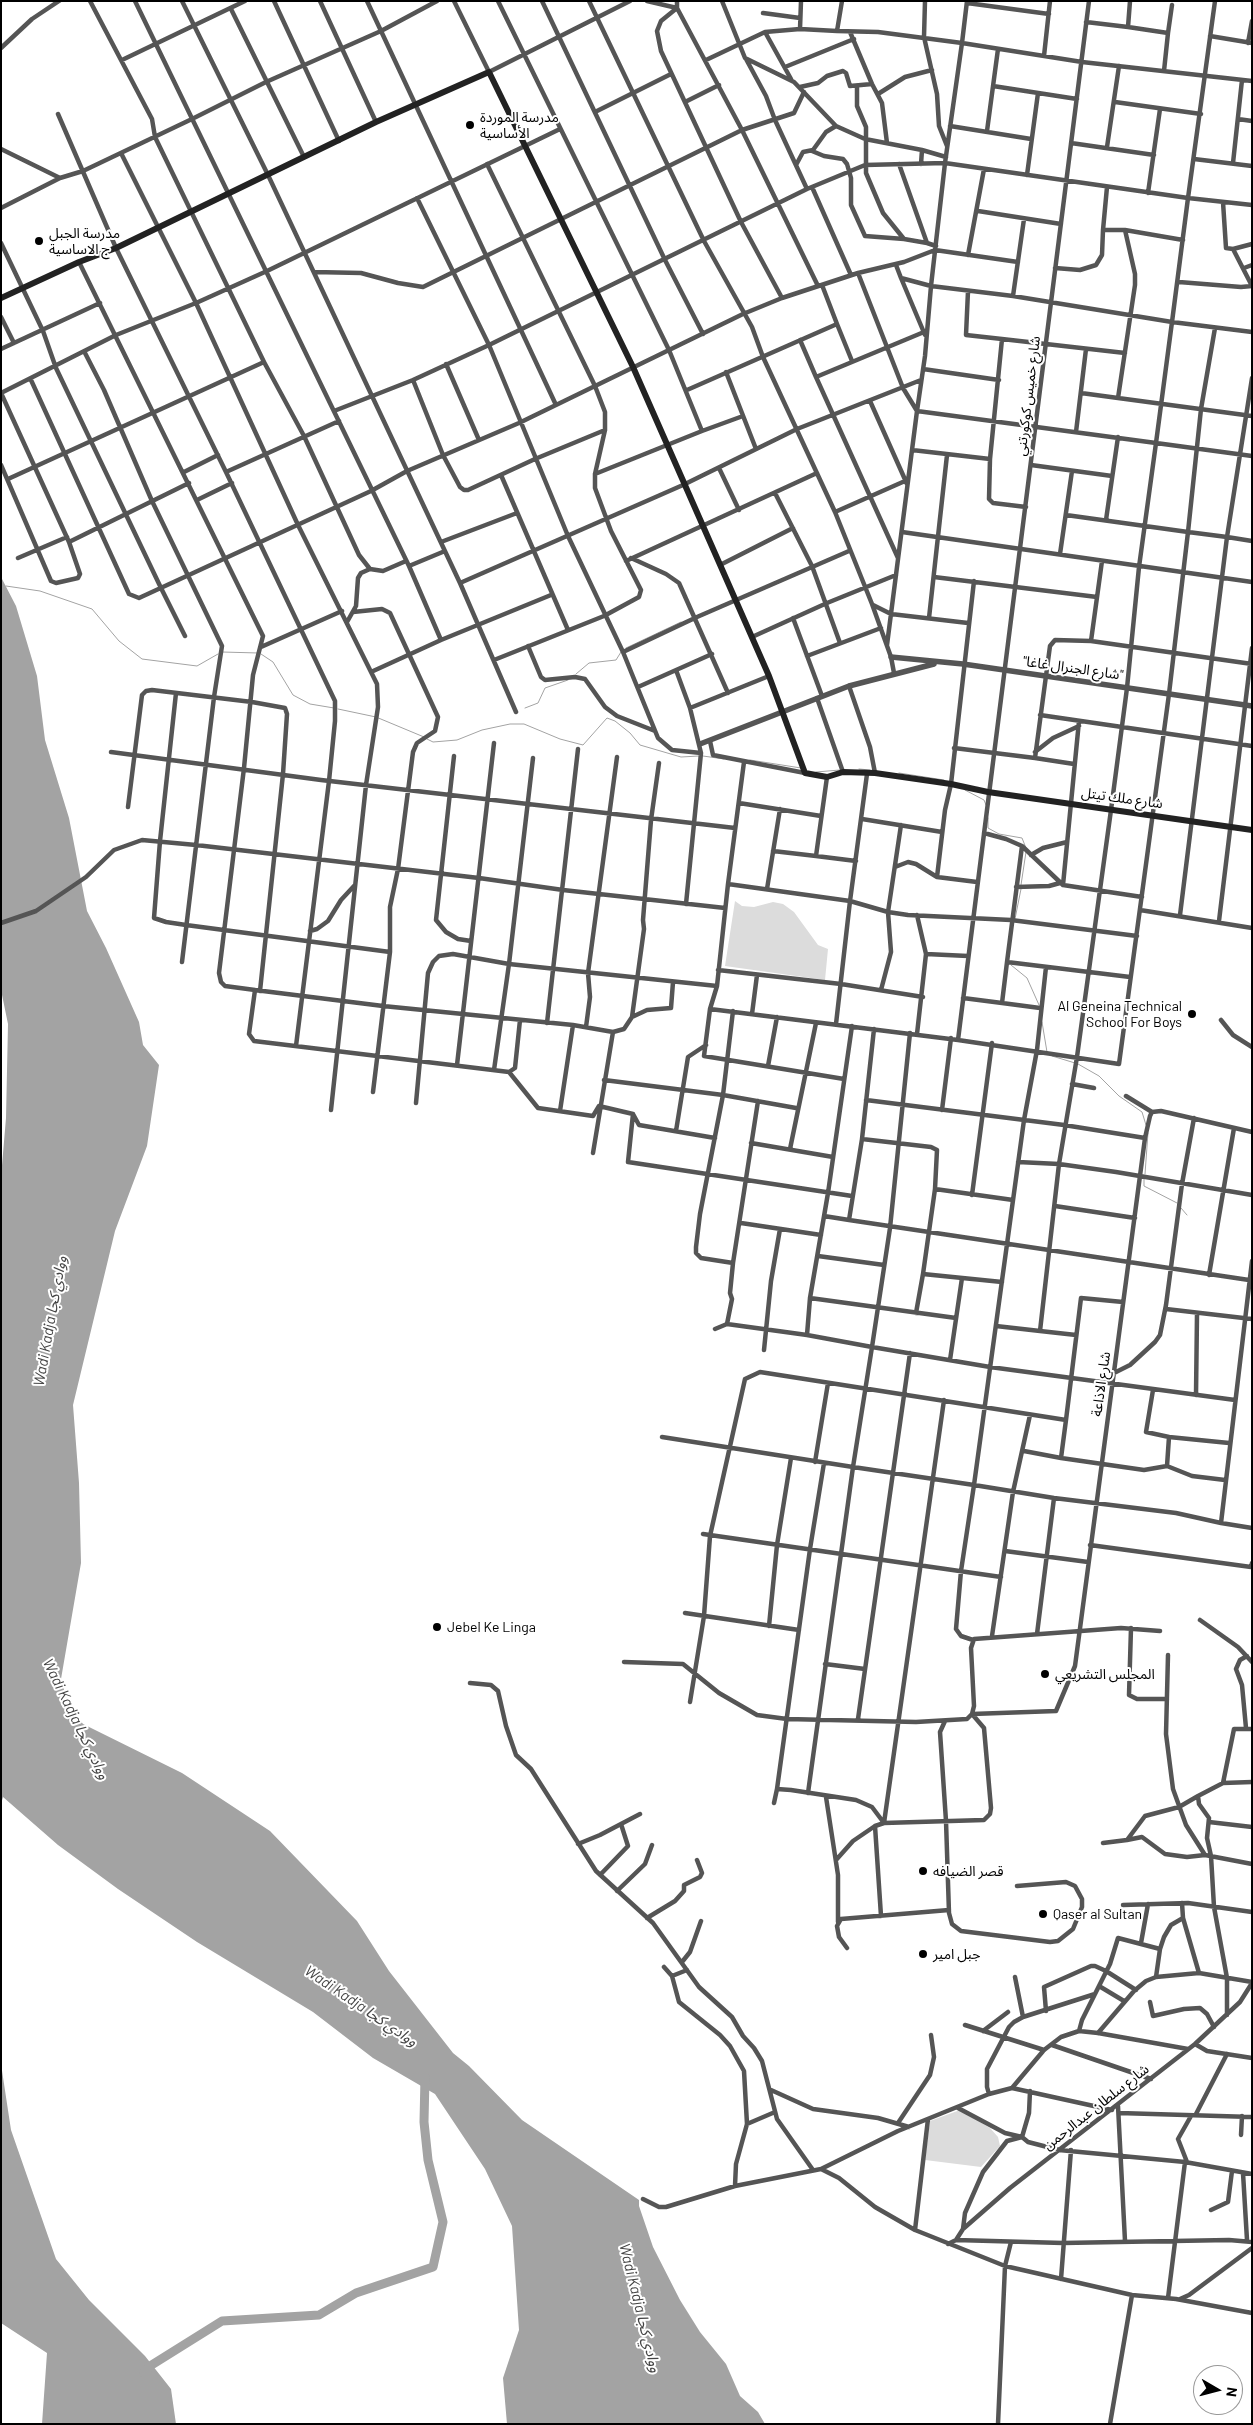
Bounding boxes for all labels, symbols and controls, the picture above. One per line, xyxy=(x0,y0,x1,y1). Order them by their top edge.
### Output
place label: مدرسة الموردة الأساسية xyxy=(480,109,559,142)
marker: مدرسة الموردة الأساسية xyxy=(464,119,476,131)
place label: مدرسة الجبل ج الاساسية xyxy=(49,225,120,258)
marker: مدرسة الجبل ج الاساسية xyxy=(33,235,45,247)
street label: شارع خميس كوكورتني xyxy=(1012,335,1044,457)
street label: "شارع الجنرال غاغا" xyxy=(1022,653,1124,683)
street label: شارع ملك تيتل xyxy=(1080,784,1164,812)
place label: Al Geneina Technical School For Boys xyxy=(1057,998,1182,1030)
marker: Al Geneina Technical School For Boys xyxy=(1186,1008,1198,1020)
water label: Wadi Kadja ووادي كجا xyxy=(30,1254,70,1388)
street label: شارع الاذاعة xyxy=(1088,1350,1114,1418)
place label: Jebel Ke Linga xyxy=(447,1619,536,1635)
marker: Jebel Ke Linga xyxy=(431,1621,443,1633)
water label: Wadi Kadja ووادي كجا xyxy=(39,1656,113,1782)
place label: المجلس التشريعي xyxy=(1055,1666,1155,1682)
marker: المجلس التشريعي xyxy=(1039,1668,1051,1680)
place label: قصر الضيافه xyxy=(933,1863,1004,1879)
marker: قصر الضيافه xyxy=(917,1865,929,1877)
place label: Qaser al Sultan xyxy=(1053,1906,1142,1922)
marker: Qaser al Sultan xyxy=(1037,1908,1049,1920)
place label: جبل امير xyxy=(933,1946,981,1962)
marker: جبل امير xyxy=(917,1948,929,1960)
water label: Wadi Kadja ووادي كجا xyxy=(301,1962,421,2050)
street label: شارع سلطان عبدالرحمن xyxy=(1040,2061,1152,2153)
water label: Wadi Kadja ووادي كجا xyxy=(615,2242,665,2374)
north arrow xyxy=(1193,2365,1243,2415)
text: N xyxy=(1223,2386,1241,2398)

